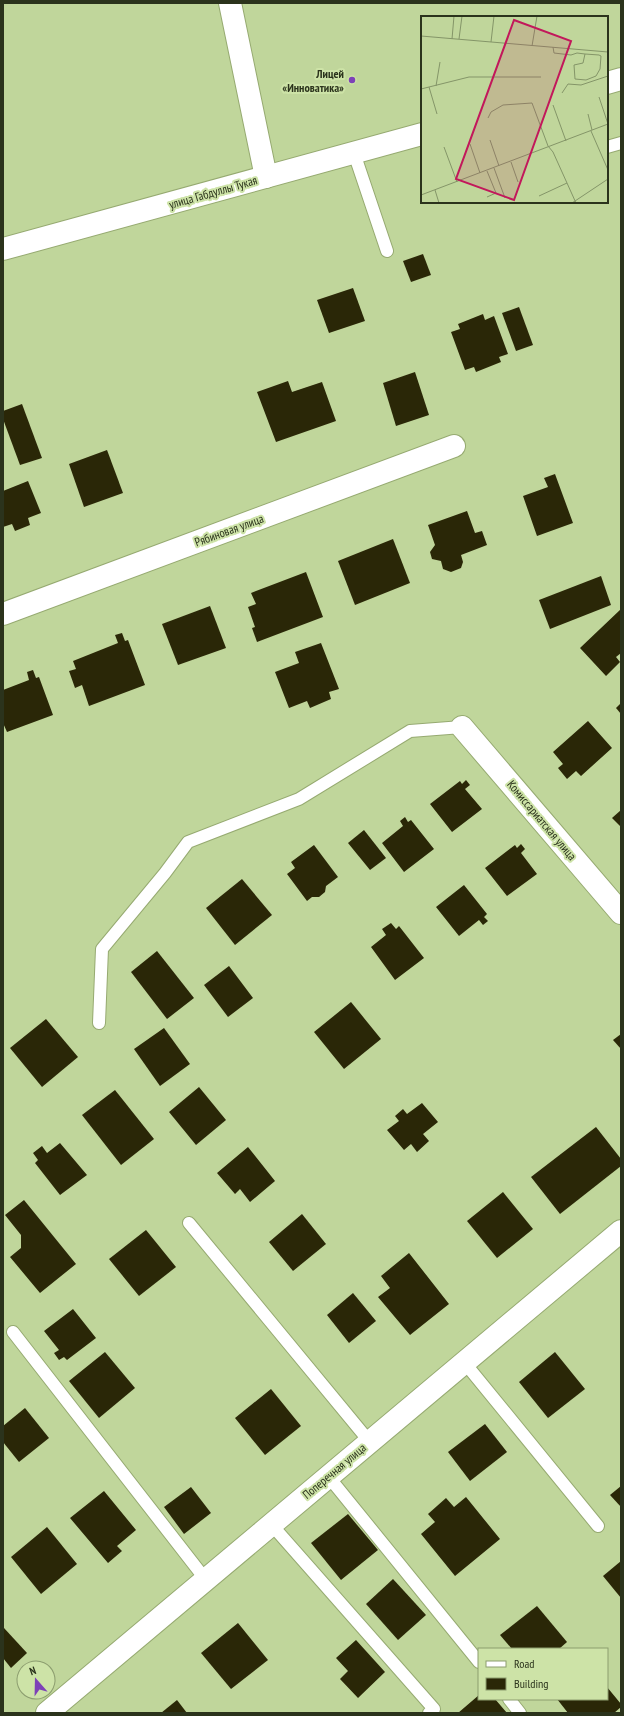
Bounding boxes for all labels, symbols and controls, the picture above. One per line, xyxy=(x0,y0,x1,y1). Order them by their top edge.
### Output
inset map xyxy=(421,16,608,203)
place label: Лицей «Инноватика» xyxy=(282,66,344,95)
marker: Лицей «Инноватика» xyxy=(347,75,357,85)
street label: улица Габдуллы Тукая xyxy=(167,172,259,212)
street label: Рябиновая улица xyxy=(192,511,266,549)
street label: Комиссариатская улица xyxy=(504,777,580,863)
street label: Поперечная улица xyxy=(299,1440,369,1502)
legend xyxy=(478,1648,608,1700)
text: Road xyxy=(514,1656,534,1671)
north arrow xyxy=(16,1660,56,1700)
text: N xyxy=(27,1663,38,1678)
text: Building xyxy=(514,1676,549,1691)

